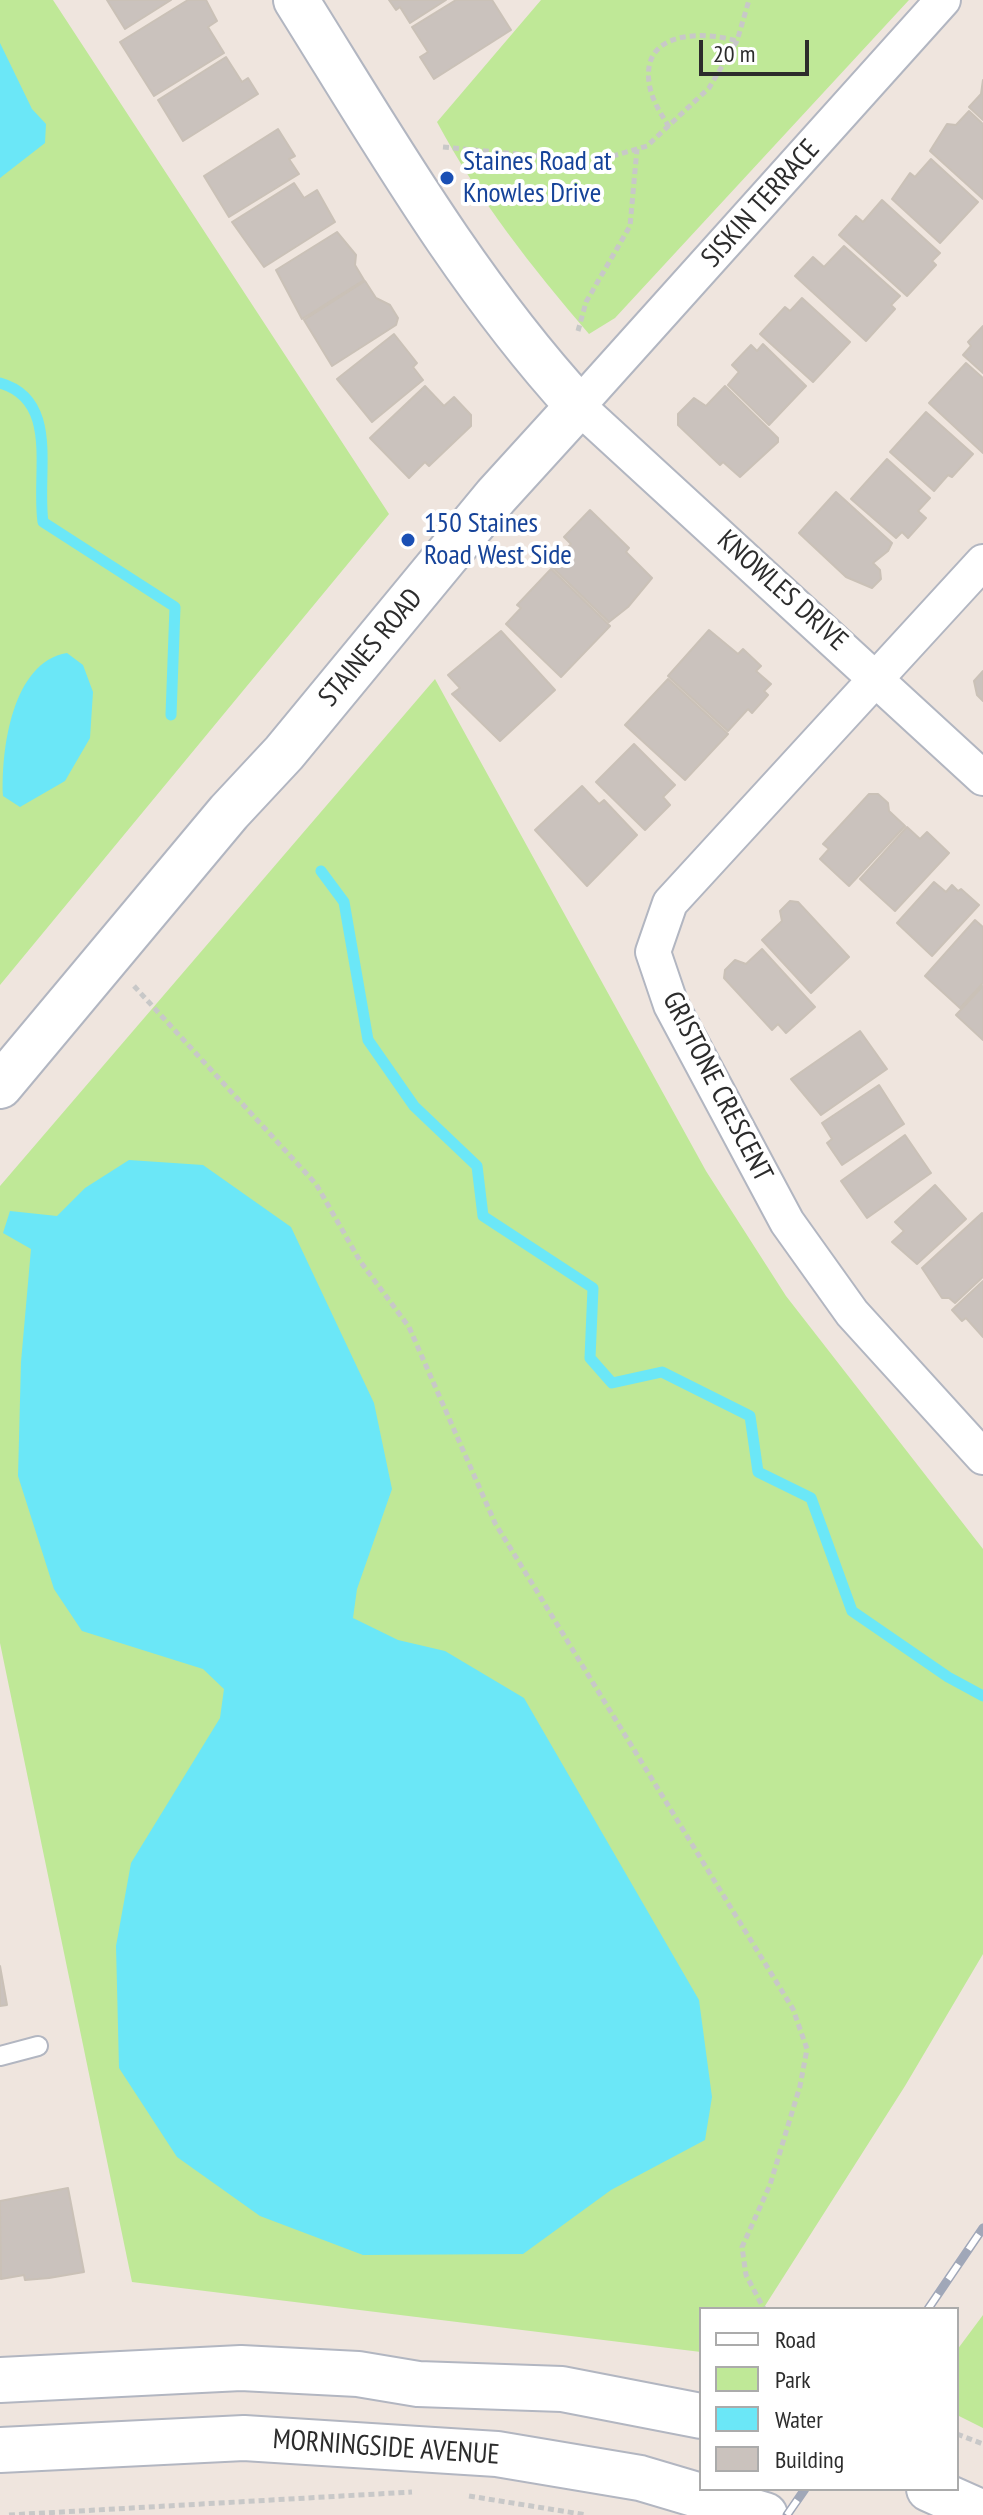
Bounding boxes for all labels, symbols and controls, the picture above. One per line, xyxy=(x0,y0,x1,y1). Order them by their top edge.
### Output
scale bar xyxy=(703,24,813,74)
text: 20 m xyxy=(713,38,755,69)
street label: SISKIN TERRACE xyxy=(695,133,827,275)
place label: Staines Road at Knowles Drive xyxy=(463,145,612,211)
marker: Staines Road at Knowles Drive xyxy=(438,169,456,187)
place label: 150 Staines Road West Side xyxy=(424,507,572,573)
street label: KNOWLES DRIVE xyxy=(710,524,854,658)
marker: 150 Staines Road West Side xyxy=(399,531,417,549)
street label: STAINES ROAD xyxy=(312,582,430,714)
street label: GRISTONE CRESCENT xyxy=(655,987,779,1187)
legend xyxy=(699,2307,959,2491)
text: Road xyxy=(775,2324,816,2355)
text: Park xyxy=(775,2364,811,2395)
text: Water xyxy=(775,2404,823,2435)
street label: MORNINGSIDE AVENUE xyxy=(272,2423,500,2473)
text: Building xyxy=(775,2444,844,2475)

